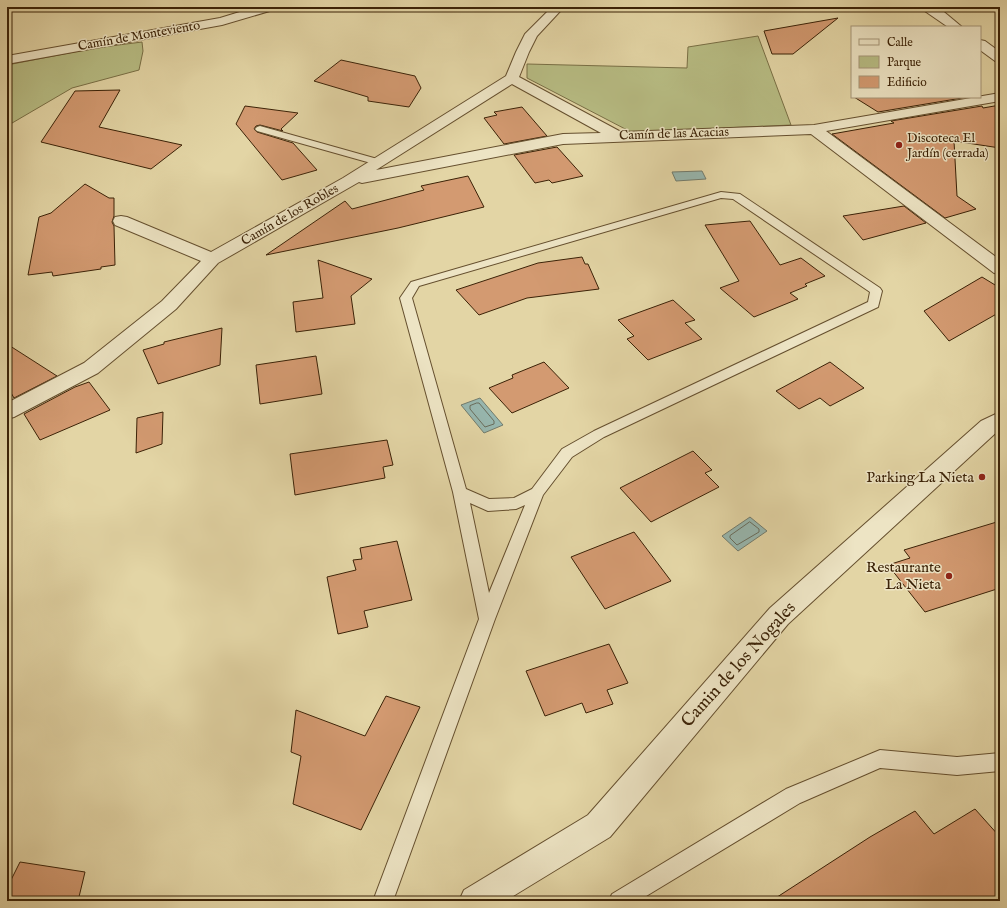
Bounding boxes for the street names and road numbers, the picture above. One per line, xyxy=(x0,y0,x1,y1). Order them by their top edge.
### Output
street label: Camín de Monteviento xyxy=(77,17,201,55)
street label: Camín de las Acacias xyxy=(619,124,730,144)
street label: Camín de los Robles xyxy=(238,180,342,250)
street label: Camin de los Nogales xyxy=(677,597,801,733)

